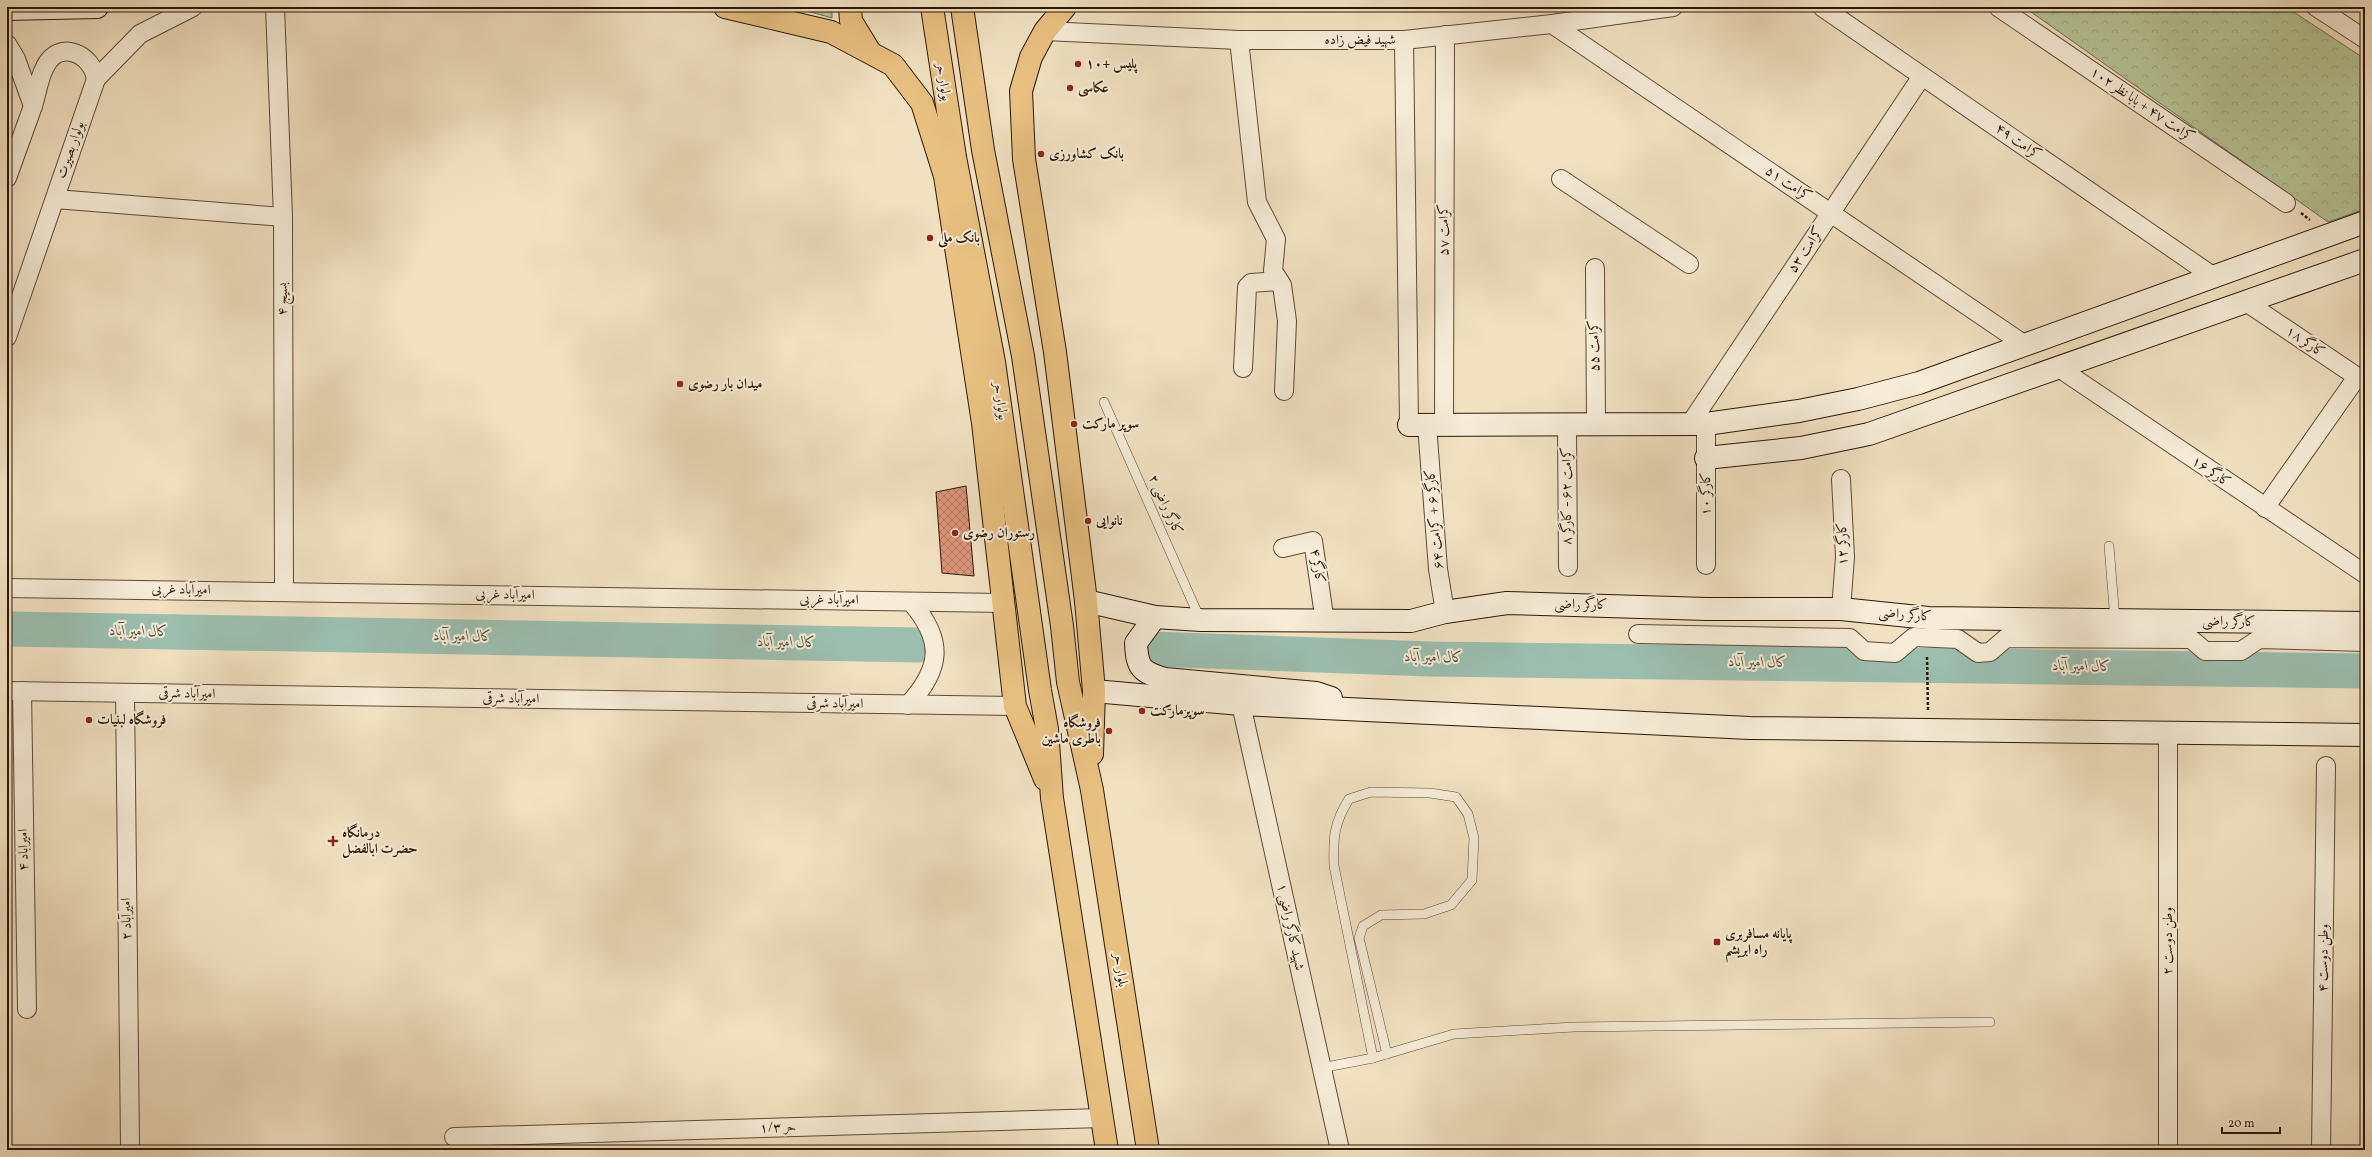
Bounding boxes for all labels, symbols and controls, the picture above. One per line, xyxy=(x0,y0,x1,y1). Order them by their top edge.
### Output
street label: شهید فیض زاده xyxy=(1324,31,1396,50)
place label: پلیس +۱۰ xyxy=(1086,55,1138,74)
marker: پلیس +۱۰ xyxy=(1073,59,1083,69)
street label: بولوار حر xyxy=(930,60,955,103)
street label: کرامت ۴۷ + بابا نظر ۱۰۲ xyxy=(2086,63,2198,147)
place label: عکاسی xyxy=(1078,79,1109,98)
marker: عکاسی xyxy=(1065,83,1075,93)
street label: بولوار بصیرت xyxy=(52,118,90,181)
street label: کرامت ۴۹ xyxy=(1991,119,2045,165)
place label: بانک کشاورزی xyxy=(1049,145,1124,164)
marker: بانک کشاورزی xyxy=(1036,149,1046,159)
street label: کرامت ۵۱ xyxy=(1761,162,1815,206)
street label: کرامت ۵۷ xyxy=(1435,204,1454,256)
street label: کرامت ۵۳ xyxy=(1784,223,1828,277)
place label: بانک ملی xyxy=(937,229,980,248)
marker: بانک ملی xyxy=(925,233,935,243)
street label: بسیج ۴ xyxy=(274,282,295,316)
street label: کرامت ۵۵ xyxy=(1585,320,1605,372)
street label: کارگر ۱۸ xyxy=(2282,321,2329,362)
place label: میدان بار رضوی xyxy=(688,375,762,394)
marker: میدان بار رضوی xyxy=(675,379,685,389)
street label: بولوار حر xyxy=(988,379,1012,422)
place label: سوپر مارکت xyxy=(1082,415,1139,434)
marker: سوپر مارکت xyxy=(1069,419,1079,429)
street label: کرامت ۶۲ - کارگر ۸ xyxy=(1557,447,1577,545)
street label: کارگر ۱۶ xyxy=(2188,451,2235,492)
street label: کارگر ۶ + کرامت ۶۴ xyxy=(1420,468,1449,570)
street label: کارگر راضی ۲ xyxy=(1143,471,1188,538)
street label: کارگر ۱۰ xyxy=(1696,472,1716,516)
place label: نانوایی xyxy=(1095,512,1123,531)
marker: نانوایی xyxy=(1083,516,1093,526)
street label: کارگر ۱۲ xyxy=(1832,522,1853,566)
place label: رستوران رضوی xyxy=(963,524,1036,543)
marker: رستوران رضوی xyxy=(950,528,960,538)
street label: کارگر ۴ xyxy=(1305,547,1330,585)
street label: امیرآباد غربی xyxy=(151,580,211,600)
street label: امیرآباد غربی xyxy=(475,585,535,605)
street label: امیرآباد غربی xyxy=(799,590,859,610)
street label: کارگر راضی xyxy=(1554,594,1608,615)
street label: کارگر راضی xyxy=(1878,602,1932,627)
street label: کارگر راضی xyxy=(2202,611,2256,632)
water label: کال امیر آباد xyxy=(109,621,169,643)
water label: کال امیر آباد xyxy=(433,626,493,648)
water label: کال امیر آباد xyxy=(757,632,817,654)
water label: کال امیر آباد xyxy=(1404,647,1464,669)
water label: کال امیر آباد xyxy=(1728,652,1788,674)
water label: کال امیر آباد xyxy=(2052,656,2112,678)
street label: امیرآباد شرقی xyxy=(158,684,216,704)
street label: امیرآباد شرقی xyxy=(482,689,540,709)
street label: امیرآباد شرقی xyxy=(806,694,864,714)
place label: سوپرمارکت xyxy=(1150,702,1205,721)
marker: سوپرمارکت xyxy=(1137,706,1147,716)
place label: فروشگاه لبنیات xyxy=(97,710,166,730)
place label: فروشگاه باطری ماشین xyxy=(1042,713,1101,749)
marker: فروشگاه لبنیات xyxy=(84,715,94,725)
marker: فروشگاه باطری ماشین xyxy=(1104,726,1114,736)
place label: درمانگاه حضرت ابالفضل xyxy=(342,823,418,859)
street label: امیراباد ۴ xyxy=(14,829,34,871)
marker: درمانگاه حضرت ابالفضل xyxy=(327,835,339,847)
street label: شهید کارگر راضی ۱ xyxy=(1272,882,1309,972)
street label: امیرآباد ۲ xyxy=(117,898,137,940)
street label: وطن دوست ۲ xyxy=(2159,907,2178,975)
street label: وطن دوست ۴ xyxy=(2314,924,2334,992)
place label: پایانه مسافربری راه ابریشم xyxy=(1725,925,1793,963)
marker: پایانه مسافربری راه ابریشم xyxy=(1712,937,1722,947)
street label: بلوار حر xyxy=(1108,950,1132,989)
scale bar xyxy=(2222,1109,2280,1135)
text: 20 m xyxy=(2228,1116,2255,1132)
street label: حر ۱/۳ xyxy=(759,1118,797,1138)

